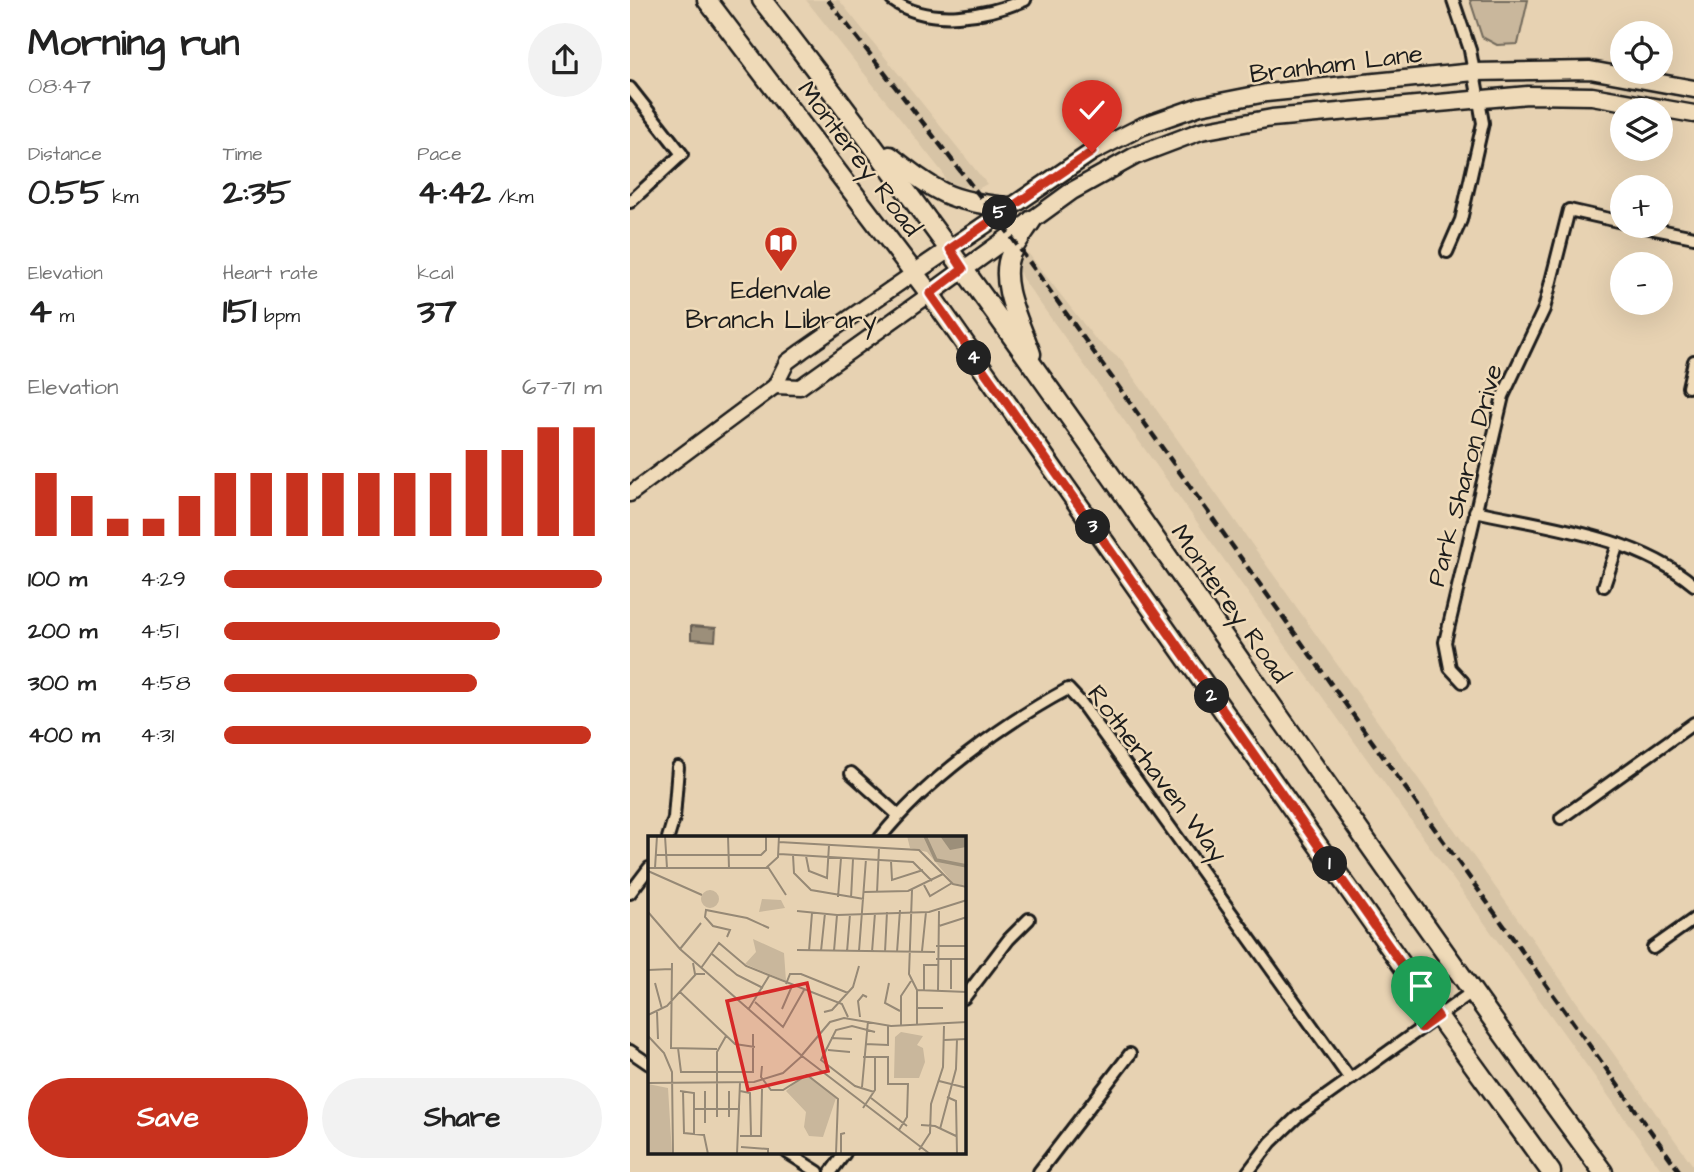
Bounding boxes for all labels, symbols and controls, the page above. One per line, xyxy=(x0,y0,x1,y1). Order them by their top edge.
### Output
text: Morning run xyxy=(28,18,240,70)
map controls xyxy=(1610,21,1673,315)
button: locate xyxy=(1610,21,1673,84)
button: share xyxy=(528,23,602,97)
street label: Branham Lane xyxy=(1248,36,1425,92)
text: 08:47 xyxy=(28,70,91,102)
street label: Monterey Road xyxy=(787,73,930,245)
pin xyxy=(1062,80,1122,152)
icon: check xyxy=(1073,91,1111,129)
button: layers xyxy=(1610,98,1673,161)
text: Distance xyxy=(28,141,102,168)
text: Time xyxy=(223,141,262,168)
text: Pace xyxy=(417,141,461,168)
text: 0.55 xyxy=(28,168,105,217)
text: 2:35 xyxy=(223,168,291,217)
text: 4:42 xyxy=(417,168,491,217)
button: + xyxy=(1610,175,1673,238)
text: km xyxy=(105,184,139,211)
text: /km xyxy=(491,184,534,211)
pin: 5 xyxy=(982,196,1018,230)
text: 5 xyxy=(993,199,1006,226)
library icon: Edenvale Branch Library xyxy=(762,224,800,273)
button: − xyxy=(1610,252,1673,315)
text: Elevation xyxy=(28,260,103,287)
text: Heart rate xyxy=(223,260,318,287)
text: kcal xyxy=(417,260,454,287)
place label: Edenvale Branch Library xyxy=(685,272,877,340)
text: 4 xyxy=(28,287,52,336)
text: 151 xyxy=(223,287,256,336)
text: 37 xyxy=(417,287,457,336)
text: m xyxy=(52,303,74,330)
text: bpm xyxy=(256,303,300,330)
pin: 4 xyxy=(956,340,992,376)
text: 4 xyxy=(967,344,980,371)
street label: Park Sharon Drive xyxy=(1418,360,1512,590)
text: Elevation xyxy=(28,371,119,403)
text: 67–71 m xyxy=(522,371,602,403)
pin: 3 xyxy=(1076,510,1110,544)
text: 3 xyxy=(1088,513,1097,540)
street label: Monterey Road xyxy=(1160,517,1298,691)
text: 100 m xyxy=(28,563,87,595)
text: 4:29 xyxy=(140,563,186,595)
text: 200 m xyxy=(28,615,97,647)
text: 4:51 xyxy=(140,615,179,647)
text: 300 m xyxy=(28,667,96,699)
text: 4:58 xyxy=(140,667,191,699)
street label: Rotherhaven Way xyxy=(1077,677,1236,871)
pin: 2 xyxy=(1194,678,1230,714)
text: 2 xyxy=(1206,682,1217,709)
text: 400 m xyxy=(28,719,100,751)
text: 4:31 xyxy=(140,719,174,751)
inset map xyxy=(648,836,966,1154)
pin: 1 xyxy=(1312,846,1348,882)
text: 1 xyxy=(1328,850,1331,877)
pin xyxy=(1391,956,1451,1028)
icon: arrive xyxy=(1402,967,1440,1005)
button: Save xyxy=(28,1078,308,1158)
button: Share xyxy=(322,1078,602,1158)

